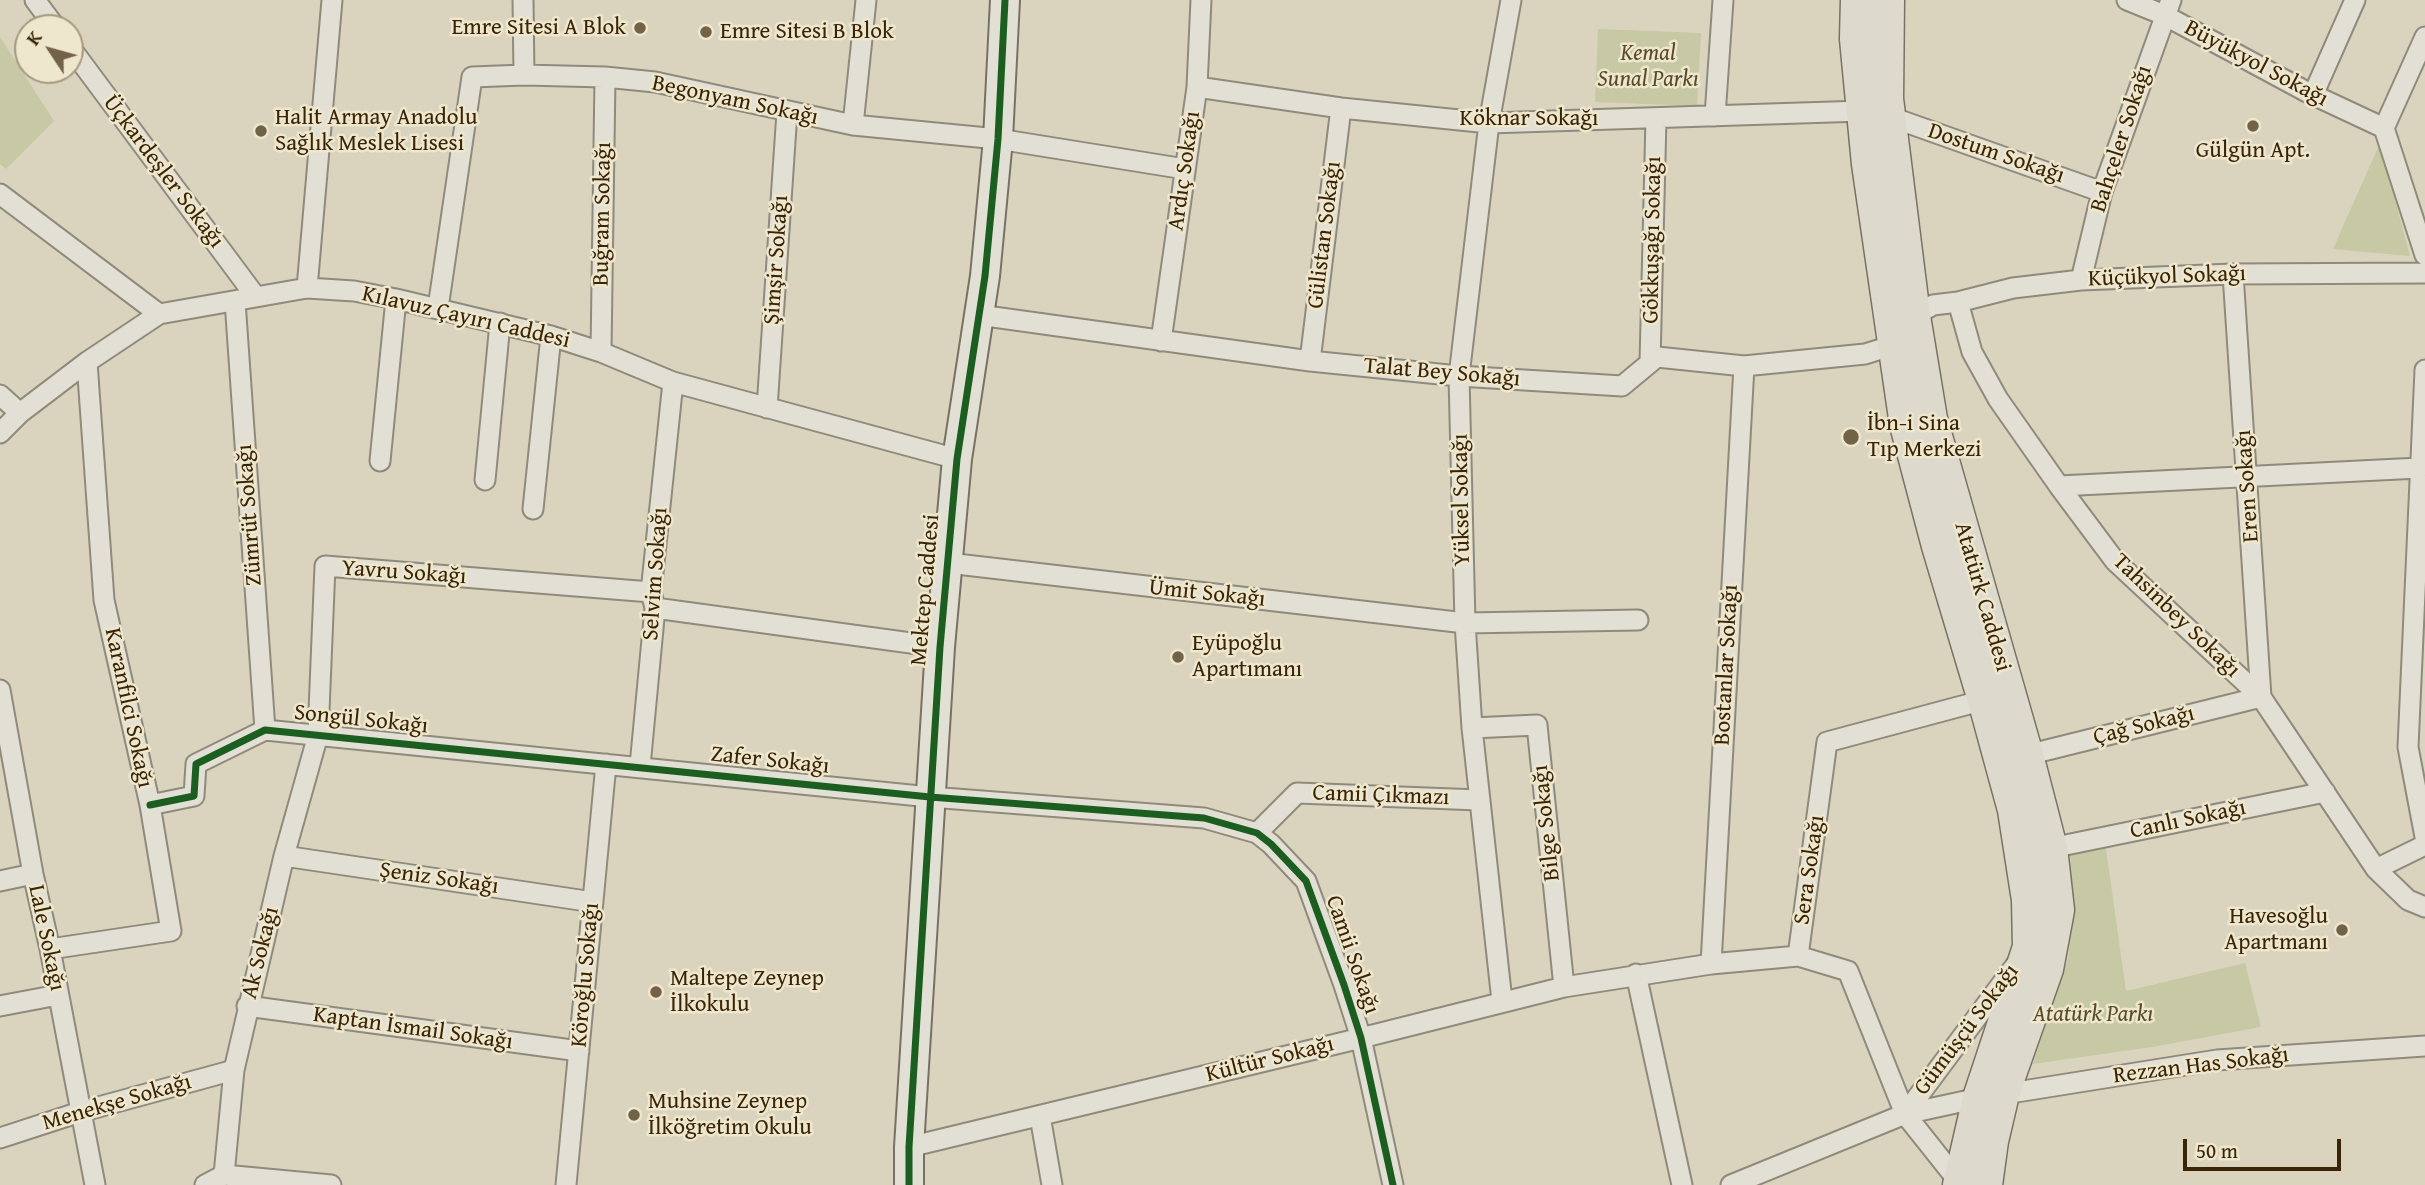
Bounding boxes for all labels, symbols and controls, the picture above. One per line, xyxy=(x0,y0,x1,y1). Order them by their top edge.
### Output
north arrow xyxy=(14,14,84,84)
place label: Emre Sitesi A Blok xyxy=(451,14,626,42)
street label: Büyükyol Sokağı xyxy=(2179,15,2333,113)
place label: Emre Sitesi B Blok xyxy=(720,18,894,46)
marker: Emre Sitesi A Blok xyxy=(632,20,648,36)
marker: Emre Sitesi B Blok xyxy=(698,24,714,40)
text: K xyxy=(19,25,48,51)
park label: Kemal Sunal Parkı xyxy=(1597,40,1699,94)
street label: Bahçeler Sokağı xyxy=(2085,62,2159,216)
street label: Begonyam Sokağı xyxy=(649,70,821,132)
street label: Üçkardeşler Sokağı xyxy=(96,90,230,254)
place label: Halit Armay Anadolu Sağlık Meslek Lisesi xyxy=(275,104,477,158)
street label: Köknar Sokağı xyxy=(1460,105,1598,133)
street label: Ardıç Sokağı xyxy=(1163,109,1207,233)
street label: Dostum Sokağı xyxy=(1924,118,2068,190)
marker: Gülgün Apt. xyxy=(2245,118,2261,134)
marker: Halit Armay Anadolu Sağlık Meslek Lisesi xyxy=(253,123,269,139)
place label: Gülgün Apt. xyxy=(2196,137,2310,165)
street label: Buğram Sokağı xyxy=(588,142,618,286)
street label: Gökkuşağı Sokağı xyxy=(1638,156,1668,324)
street label: Gülistan Sokağı xyxy=(1302,160,1348,310)
street label: Şimşir Sokağı xyxy=(759,194,795,326)
street label: Küçükyol Sokağı xyxy=(2088,260,2246,294)
street label: Kılavuz Çayırı Caddesi xyxy=(359,281,573,355)
street label: Talat Bey Sokağı xyxy=(1363,352,1521,394)
place label: İbn-i Sina Tıp Merkezi xyxy=(1867,410,1981,464)
marker: İbn-i Sina Tıp Merkezi xyxy=(1841,427,1861,447)
street label: Eren Sokağı xyxy=(2230,429,2266,543)
street label: Yüksel Sokağı xyxy=(1447,433,1477,567)
street label: Zümrüt Sokağı xyxy=(231,443,269,587)
street label: Selvim Sokağı xyxy=(638,506,674,642)
street label: Mektep Caddesi xyxy=(906,513,946,667)
street label: Atatürk Caddesi xyxy=(1948,519,2016,675)
street label: Tahsinbey Sokağı xyxy=(2106,548,2246,684)
street label: Yavru Sokağı xyxy=(341,555,467,591)
street label: Ümit Sokağı xyxy=(1147,574,1267,614)
street label: Bostanlar Sokağı xyxy=(1709,584,1745,746)
street label: Karanfilci Sokağı xyxy=(98,625,158,791)
place label: Eyüpoğlu Apartımanı xyxy=(1192,630,1302,684)
marker: Eyüpoğlu Apartımanı xyxy=(1170,649,1186,665)
street label: Songül Sokağı xyxy=(293,699,429,741)
street label: Çağ Sokağı xyxy=(2091,700,2197,752)
street label: Zafer Sokağı xyxy=(709,741,831,781)
street label: Bilge Sokağı xyxy=(1527,764,1567,882)
street label: Camii Çıkmazı xyxy=(1312,780,1450,812)
street label: Canlı Sokağı xyxy=(2128,794,2248,846)
street label: Sera Sokağı xyxy=(1789,813,1831,927)
street label: Şeniz Sokağı xyxy=(378,857,500,901)
street label: Lale Sokağı xyxy=(21,882,71,994)
street label: Camii Sokağı xyxy=(1319,892,1385,1018)
street label: Köroğlu Sokağı xyxy=(566,902,606,1048)
place label: Havesoğlu Apartmanı xyxy=(2224,903,2328,957)
street label: Ak Sokağı xyxy=(236,904,286,1002)
marker: Havesoğlu Apartmanı xyxy=(2334,922,2350,938)
street label: Gümüşçü Sokağı xyxy=(1909,959,2025,1101)
place label: Maltepe Zeynep İlkokulu xyxy=(670,965,824,1019)
marker: Maltepe Zeynep İlkokulu xyxy=(648,984,664,1000)
street label: Kaptan İsmail Sokağı xyxy=(311,1001,515,1057)
park label: Atatürk Parkı xyxy=(2033,1001,2153,1029)
street label: Kültür Sokağı xyxy=(1203,1031,1337,1089)
street label: Rezzan Has Sokağı xyxy=(2112,1042,2290,1090)
street label: Menekşe Sokağı xyxy=(39,1069,195,1137)
place label: Muhsine Zeynep İlköğretim Okulu xyxy=(648,1088,812,1142)
marker: Muhsine Zeynep İlköğretim Okulu xyxy=(626,1107,642,1123)
scale bar xyxy=(2187,1126,2344,1170)
text: 50 m xyxy=(2196,1135,2238,1166)

